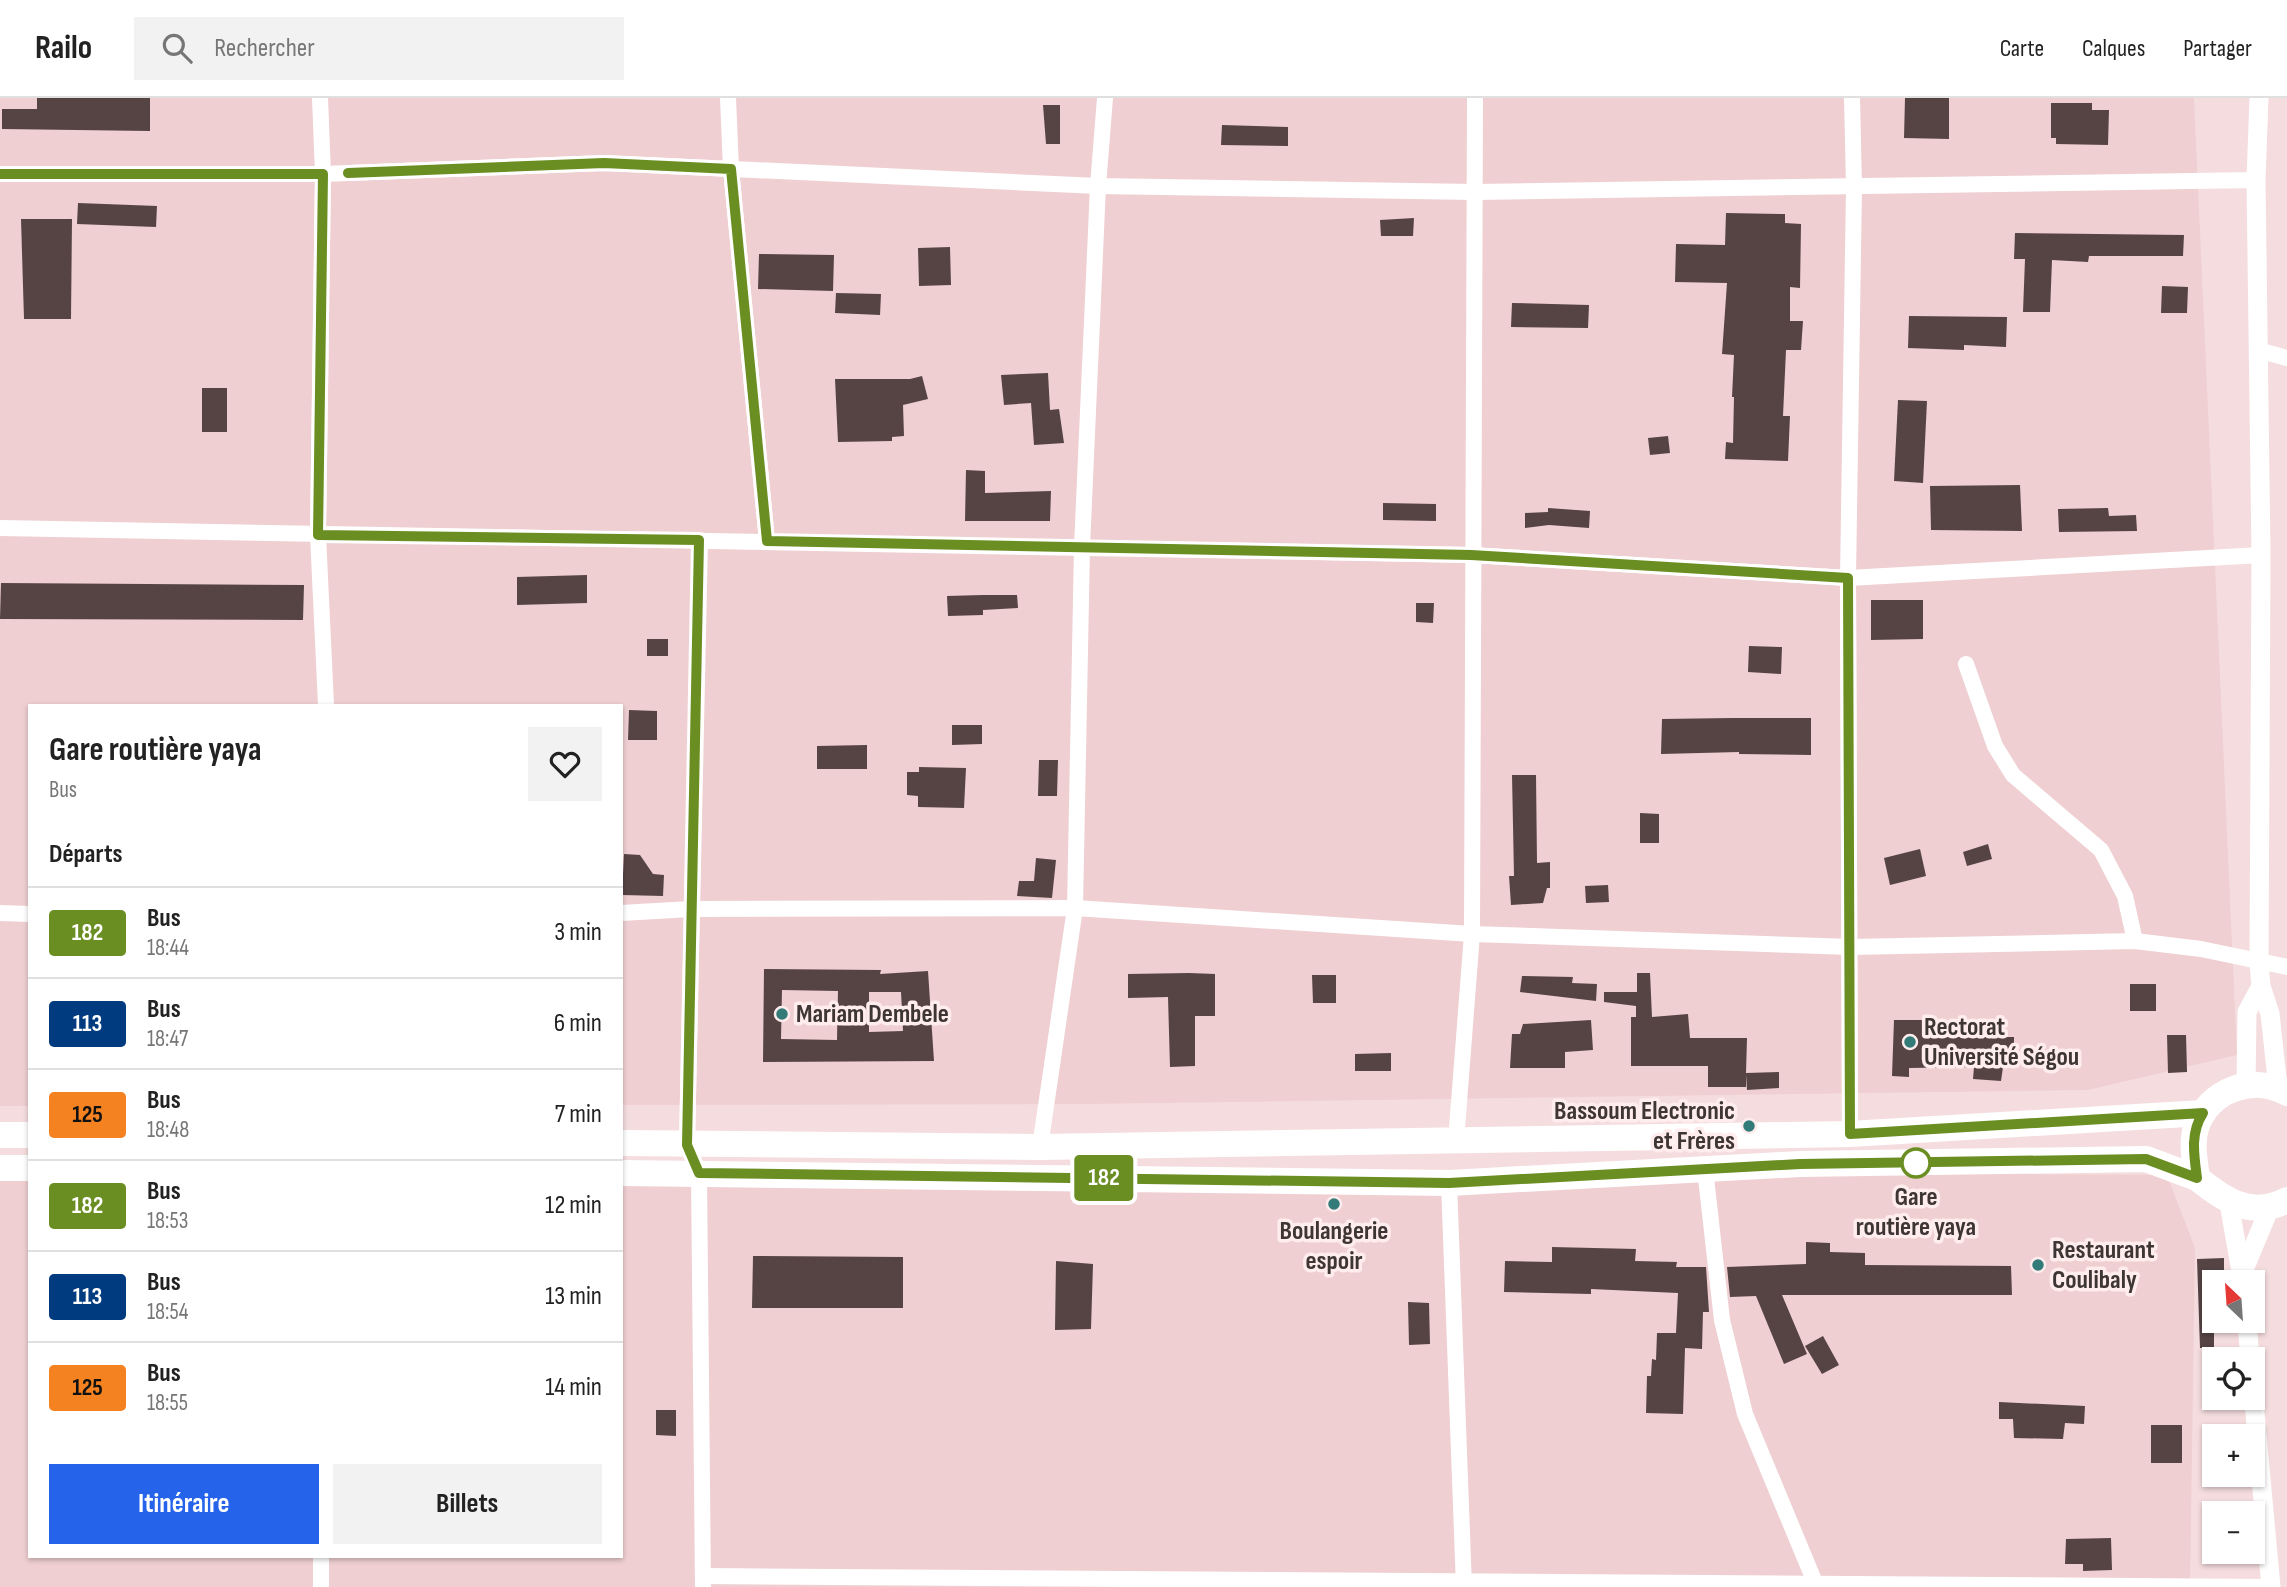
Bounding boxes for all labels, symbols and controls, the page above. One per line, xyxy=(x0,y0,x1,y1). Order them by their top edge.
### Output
search box xyxy=(134,17,624,80)
text: Railo xyxy=(35,28,92,68)
icon: search xyxy=(158,29,196,67)
text: Rechercher xyxy=(214,33,315,64)
text: Carte xyxy=(2000,34,2044,63)
text: Calques xyxy=(2082,34,2145,63)
text: Partager xyxy=(2183,34,2252,63)
button: heart xyxy=(528,727,602,801)
text: Gare routière yaya xyxy=(49,730,262,770)
text: Bus xyxy=(49,776,77,804)
text: Départs xyxy=(49,839,122,870)
text: Bus xyxy=(147,903,181,934)
text: 3 min xyxy=(554,917,602,948)
text: 182 xyxy=(72,918,103,947)
text: 18:44 xyxy=(147,934,189,962)
text: Bus xyxy=(147,994,181,1025)
place label: Mariam Dembele xyxy=(796,999,949,1030)
marker: Mariam Dembele xyxy=(774,1006,790,1022)
text: 6 min xyxy=(554,1008,602,1039)
text: 113 xyxy=(73,1009,102,1038)
place label: Rectorat Université Ségou xyxy=(1924,1012,2079,1073)
text: 18:47 xyxy=(147,1025,188,1053)
marker: Rectorat Université Ségou xyxy=(1902,1034,1918,1050)
text: Bus xyxy=(147,1085,181,1116)
place label: Bassoum Electronic et Frères xyxy=(1554,1096,1735,1157)
text: 7 min xyxy=(555,1099,602,1130)
text: 125 xyxy=(72,1100,103,1129)
text: 18:48 xyxy=(147,1116,189,1144)
marker: Bassoum Electronic et Frères xyxy=(1741,1118,1757,1134)
marker: Gare routière yaya xyxy=(1901,1148,1931,1178)
line badge: 182 xyxy=(1064,1155,1144,1201)
text: 182 xyxy=(1088,1163,1120,1192)
text: Bus xyxy=(147,1176,181,1207)
place label: Gare routière yaya xyxy=(1856,1182,1976,1243)
text: 12 min xyxy=(545,1190,602,1221)
text: 182 xyxy=(72,1191,103,1220)
marker: Boulangerie espoir xyxy=(1326,1196,1342,1212)
text: 18:53 xyxy=(147,1207,188,1235)
place label: Boulangerie espoir xyxy=(1280,1216,1388,1277)
place label: Restaurant Coulibaly xyxy=(2052,1235,2155,1296)
marker: Restaurant Coulibaly xyxy=(2030,1257,2046,1273)
text: Bus xyxy=(147,1267,181,1298)
north arrow xyxy=(2202,1270,2264,1334)
map controls xyxy=(2202,1270,2265,1564)
text: 13 min xyxy=(545,1281,602,1312)
text: 113 xyxy=(73,1282,102,1311)
text: 18:54 xyxy=(147,1298,188,1326)
button: locate xyxy=(2202,1347,2265,1410)
text: Bus xyxy=(147,1358,181,1389)
text: 14 min xyxy=(545,1372,602,1403)
text: 125 xyxy=(72,1373,103,1402)
text: 18:55 xyxy=(147,1389,188,1417)
button: + xyxy=(2202,1424,2265,1487)
button: Itinéraire xyxy=(49,1464,319,1544)
button: Billets xyxy=(333,1464,602,1544)
button: − xyxy=(2202,1501,2265,1564)

